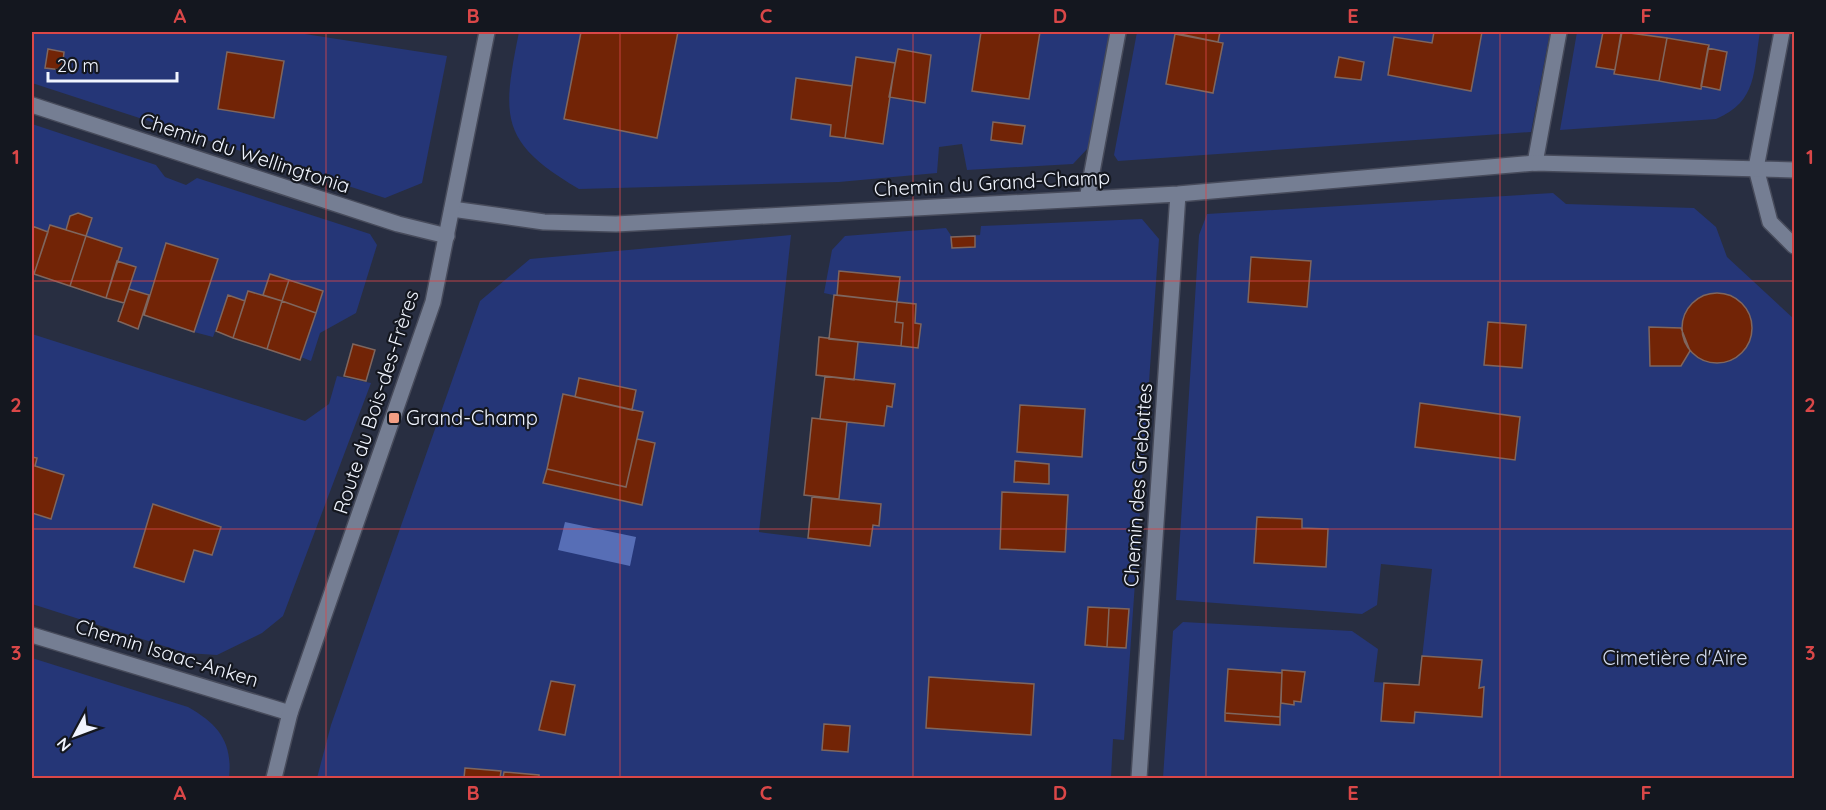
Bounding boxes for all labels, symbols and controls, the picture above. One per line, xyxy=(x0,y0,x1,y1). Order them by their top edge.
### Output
text: A xyxy=(174,3,187,28)
text: B xyxy=(466,3,480,28)
text: C xyxy=(760,3,773,28)
text: D xyxy=(1053,3,1067,28)
text: E xyxy=(1347,3,1359,28)
text: F xyxy=(1640,3,1652,28)
scale bar xyxy=(48,45,177,83)
text: 20 m xyxy=(57,54,99,77)
street label: Chemin du Wellingtonia xyxy=(137,107,353,198)
text: 1 xyxy=(12,144,20,169)
text: 1 xyxy=(1806,144,1814,169)
street label: Chemin du Grand-Champ xyxy=(873,164,1111,201)
street label: Route du Bois-des-Frères xyxy=(327,287,424,517)
street label: Chemin des Grebattes xyxy=(1118,382,1157,588)
text: 2 xyxy=(10,392,22,417)
text: 2 xyxy=(1804,392,1816,417)
place label: Grand-Champ xyxy=(406,405,538,430)
marker: Grand-Champ xyxy=(387,411,401,425)
street label: Chemin Isaac-Anken xyxy=(73,613,262,692)
text: 3 xyxy=(11,640,21,665)
text: 3 xyxy=(1805,640,1815,665)
park label: Cimetière d'Aïre xyxy=(1602,645,1748,670)
north arrow xyxy=(45,705,105,765)
text: N xyxy=(52,734,75,756)
text: A xyxy=(174,780,187,805)
text: B xyxy=(466,780,480,805)
text: C xyxy=(760,780,773,805)
text: D xyxy=(1053,780,1067,805)
text: E xyxy=(1347,780,1359,805)
text: F xyxy=(1640,780,1652,805)

